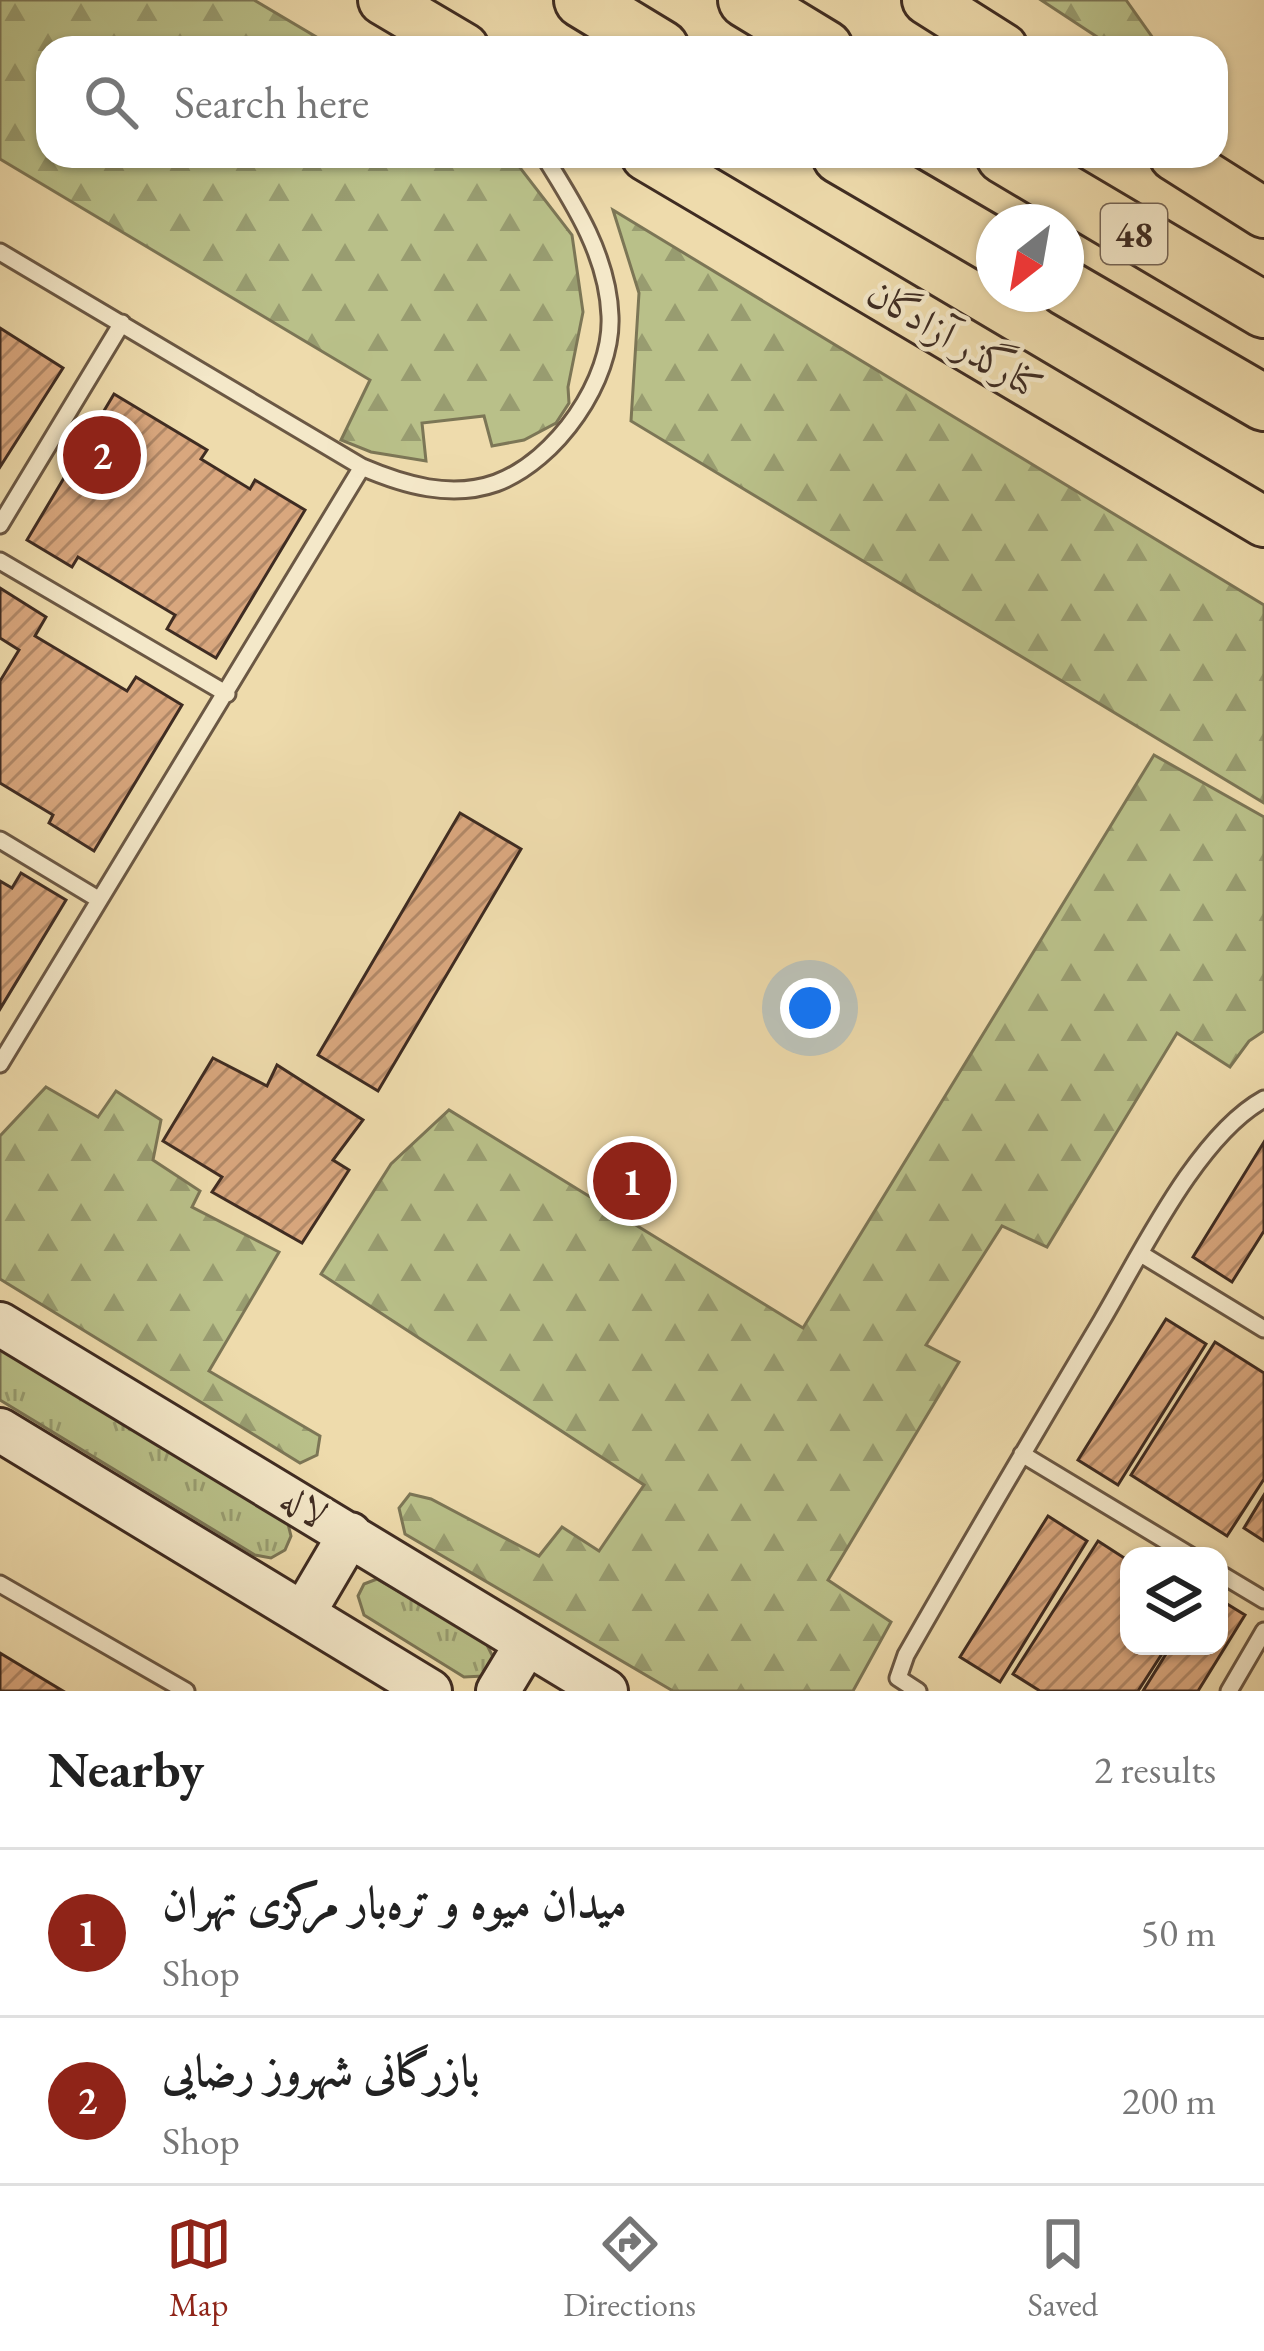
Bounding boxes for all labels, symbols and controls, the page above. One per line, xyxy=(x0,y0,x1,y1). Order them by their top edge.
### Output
search box xyxy=(36,36,1228,168)
icon: search xyxy=(78,69,144,135)
text: Search here xyxy=(174,73,369,131)
north arrow xyxy=(976,204,1084,312)
road number: 48 xyxy=(1101,204,1167,264)
street label: کنارگذر آزادگان xyxy=(858,265,1053,411)
pin: 2 xyxy=(63,410,141,500)
your location xyxy=(780,978,840,1038)
pin: 1 xyxy=(593,1136,671,1226)
street label: لاله xyxy=(271,1472,337,1540)
map controls xyxy=(1120,1547,1228,1655)
button: layers xyxy=(1120,1547,1228,1655)
text: Nearby xyxy=(48,1736,204,1802)
text: 2 results xyxy=(1094,1744,1216,1795)
text: میدان میوه و تره‌بار مرکزی تهران xyxy=(162,1873,627,1931)
text: 1 xyxy=(77,1907,97,1958)
text: 50 m xyxy=(1140,1907,1216,1958)
text: Shop xyxy=(162,1947,240,1998)
text: بازرگانی شهروز رضایی xyxy=(162,2041,480,2099)
text: 2 xyxy=(77,2075,97,2126)
text: 200 m xyxy=(1122,2075,1216,2126)
text: Shop xyxy=(162,2115,240,2166)
tab: Map xyxy=(166,2211,232,2326)
tab: Directions xyxy=(563,2211,696,2326)
tab: Saved xyxy=(1028,2211,1098,2326)

